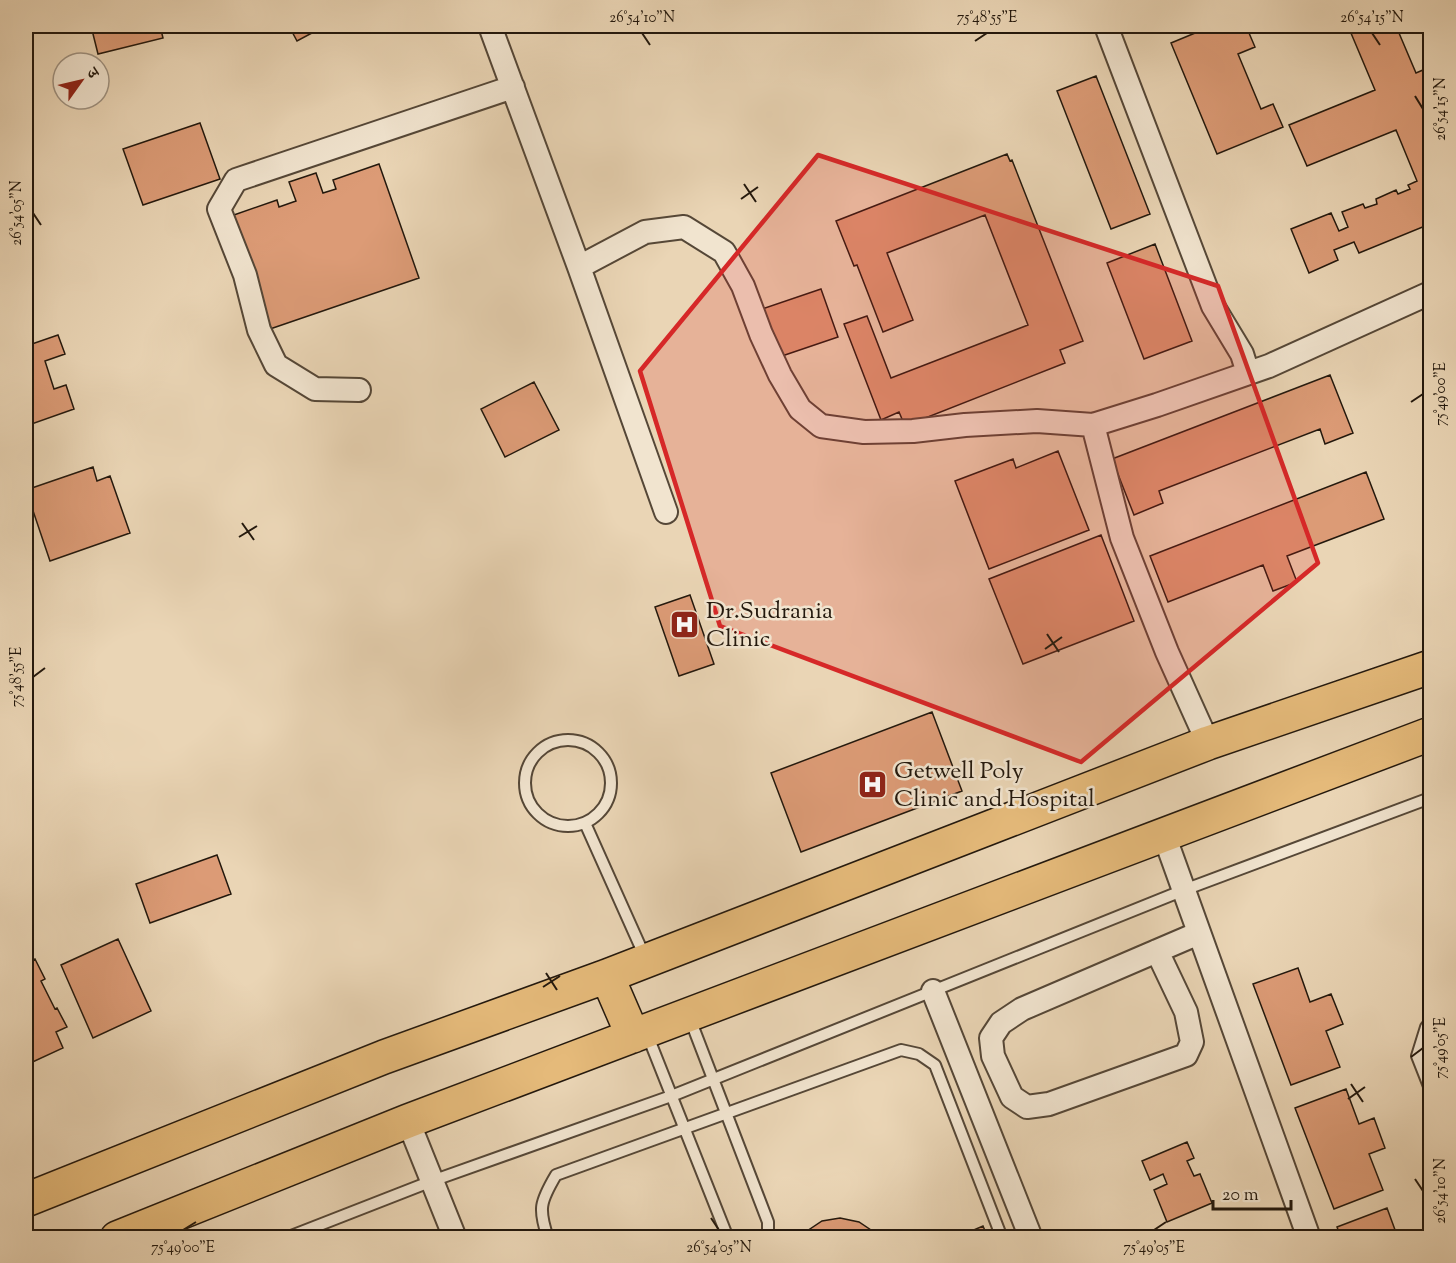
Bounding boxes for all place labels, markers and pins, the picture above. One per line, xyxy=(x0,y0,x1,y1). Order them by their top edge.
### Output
place label: Dr.Sudrania Clinic xyxy=(706,595,833,657)
hospital icon: Dr.Sudrania Clinic xyxy=(669,608,701,640)
place label: Getwell Poly Clinic and Hospital xyxy=(894,755,1095,817)
hospital icon: Getwell Poly Clinic and Hospital xyxy=(857,768,889,800)

